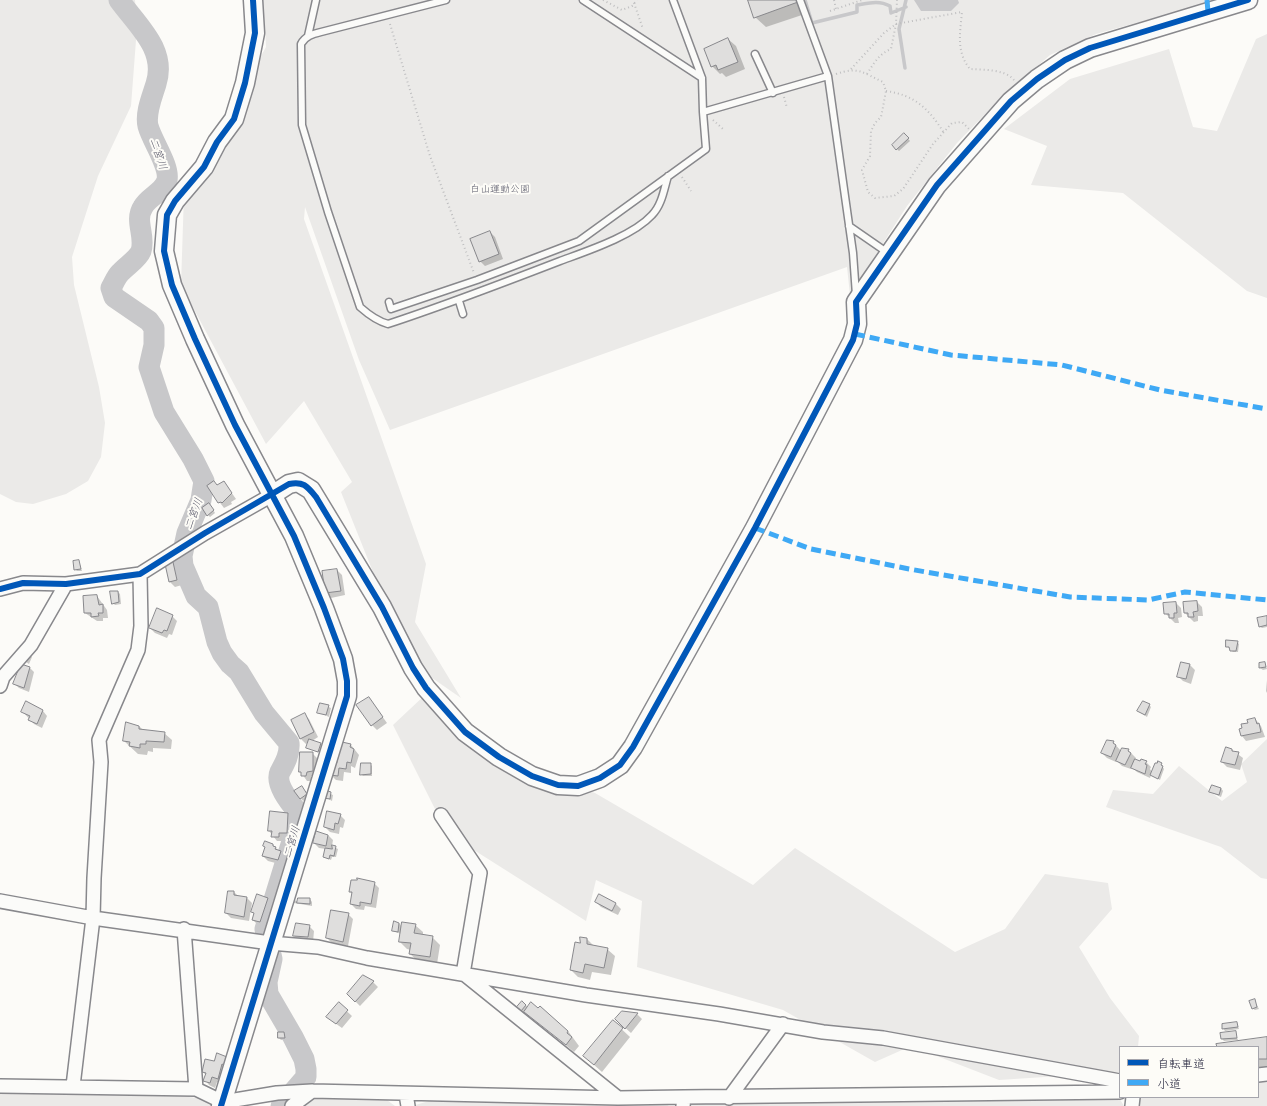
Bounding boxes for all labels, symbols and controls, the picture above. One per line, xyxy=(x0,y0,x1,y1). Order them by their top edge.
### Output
water label: 二宮川 xyxy=(146,136,170,172)
park label: 白山運動公園 xyxy=(470,183,530,195)
water label: 二宮川 xyxy=(182,496,206,532)
water label: 二宮川 xyxy=(281,824,303,860)
legend xyxy=(1119,1046,1259,1098)
text: 自転車道 xyxy=(1157,1056,1205,1071)
text: 小道 xyxy=(1157,1076,1181,1091)

